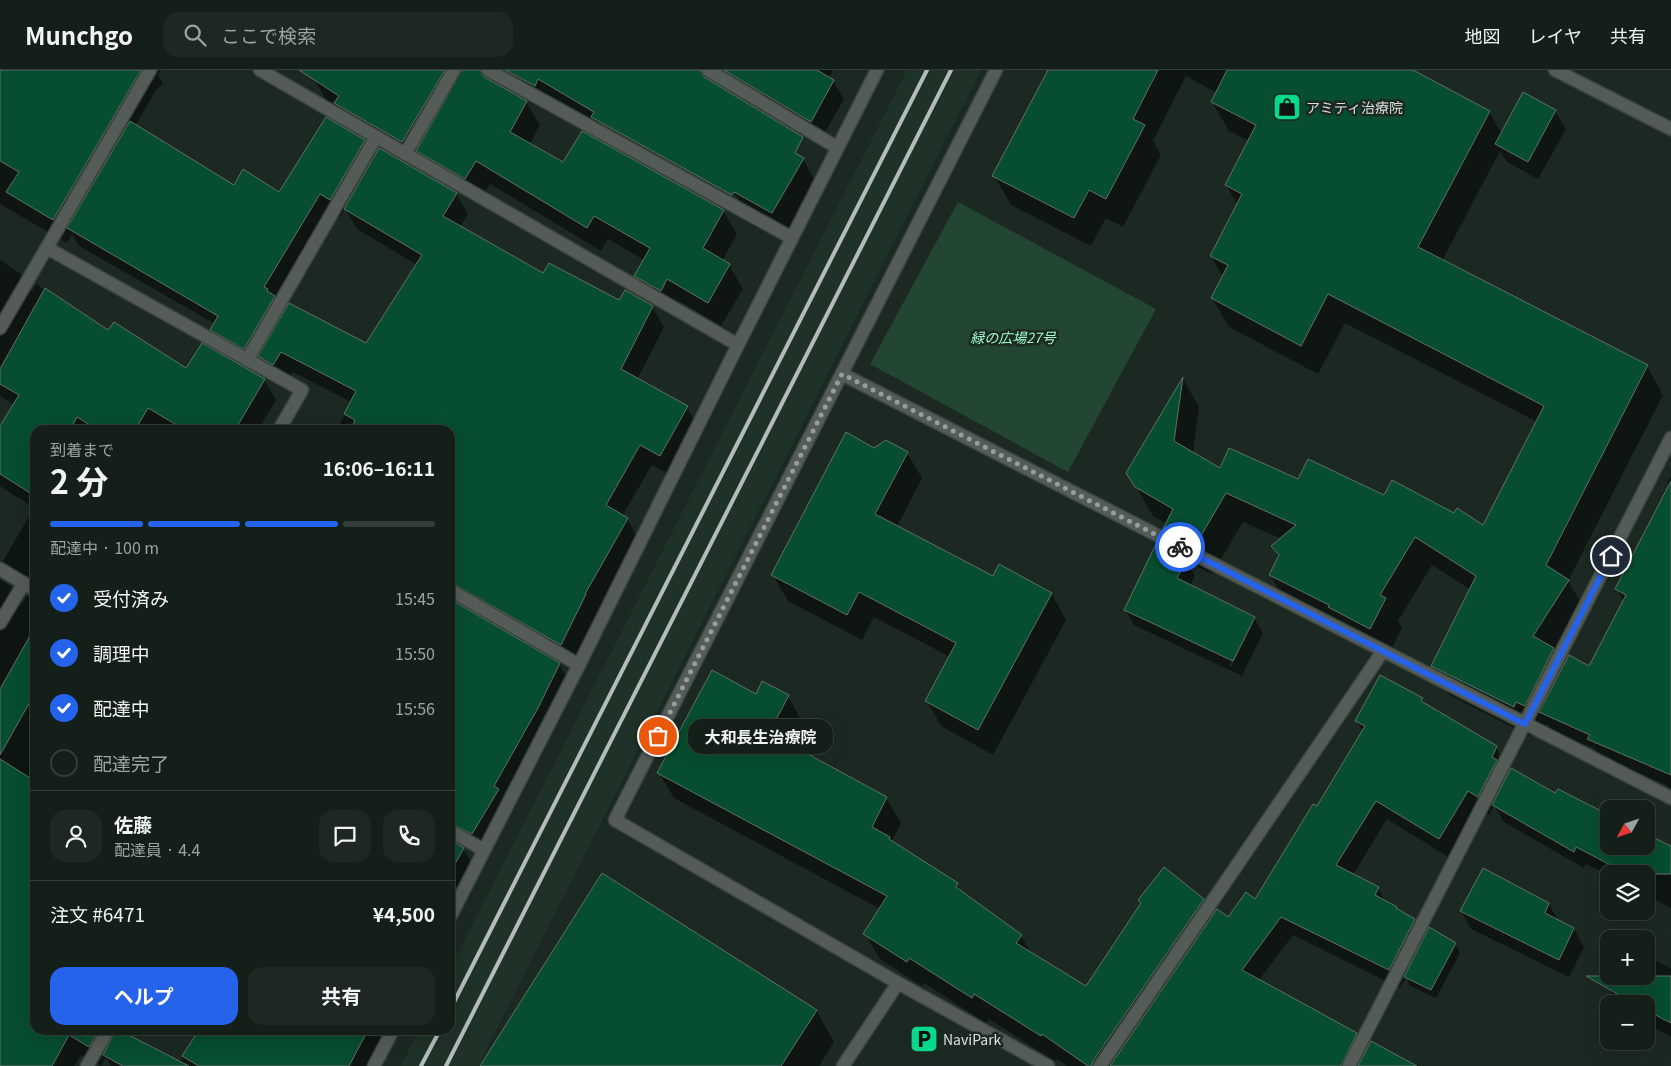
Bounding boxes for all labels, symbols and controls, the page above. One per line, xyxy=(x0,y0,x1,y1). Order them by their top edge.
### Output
search box xyxy=(163,12,513,57)
text: Munchgo xyxy=(25,17,133,52)
icon: search xyxy=(181,21,209,49)
text: ここで検索 xyxy=(221,21,316,48)
text: 地図 xyxy=(1465,22,1501,48)
text: レイヤ xyxy=(1529,22,1582,48)
text: 共有 xyxy=(1610,22,1646,48)
shop icon: アミティ治療院 xyxy=(1272,92,1302,122)
place label: アミティ治療院 xyxy=(1306,97,1403,117)
park label: 緑の広場27号 xyxy=(970,327,1057,347)
text: 到着まで xyxy=(50,437,114,461)
text: 16:06–16:11 xyxy=(323,454,435,481)
text: 2 分 xyxy=(50,457,108,503)
courier xyxy=(1155,522,1205,572)
icon: bike xyxy=(1166,533,1194,561)
text: 配達中 · 100 m xyxy=(50,535,159,559)
pin xyxy=(1590,535,1632,577)
icon: home xyxy=(1597,542,1625,570)
icon: check xyxy=(50,584,78,612)
text: 受付済み xyxy=(93,584,169,611)
text: 15:45 xyxy=(395,586,435,610)
icon: check xyxy=(50,639,78,667)
text: 調理中 xyxy=(93,639,150,666)
text: 15:50 xyxy=(395,641,435,665)
icon: check xyxy=(50,694,78,722)
text: 配達中 xyxy=(93,694,150,721)
text: 15:56 xyxy=(395,696,435,720)
pin xyxy=(637,715,679,757)
callout: 大和長生治療院 xyxy=(688,718,833,754)
icon: bag xyxy=(644,722,672,750)
text: 大和長生治療院 xyxy=(704,724,817,748)
text: 配達完了 xyxy=(93,749,169,776)
north arrow xyxy=(1600,800,1655,855)
map controls xyxy=(1600,800,1655,1050)
button: person xyxy=(50,810,102,862)
text: 佐藤 xyxy=(114,810,152,837)
button: chat xyxy=(319,810,371,862)
button: phone xyxy=(383,810,435,862)
text: 配達員 · 4.4 xyxy=(114,837,200,861)
button: layers xyxy=(1600,865,1655,920)
text: 注文 #6471 xyxy=(50,900,145,927)
text: ¥4,500 xyxy=(373,900,435,927)
button: + xyxy=(1600,930,1655,985)
button: ヘルプ xyxy=(50,967,238,1025)
button: 共有 xyxy=(248,967,435,1025)
button: − xyxy=(1600,995,1655,1050)
parking icon: NaviPark xyxy=(909,1024,939,1054)
place label: NaviPark xyxy=(943,1029,1002,1049)

